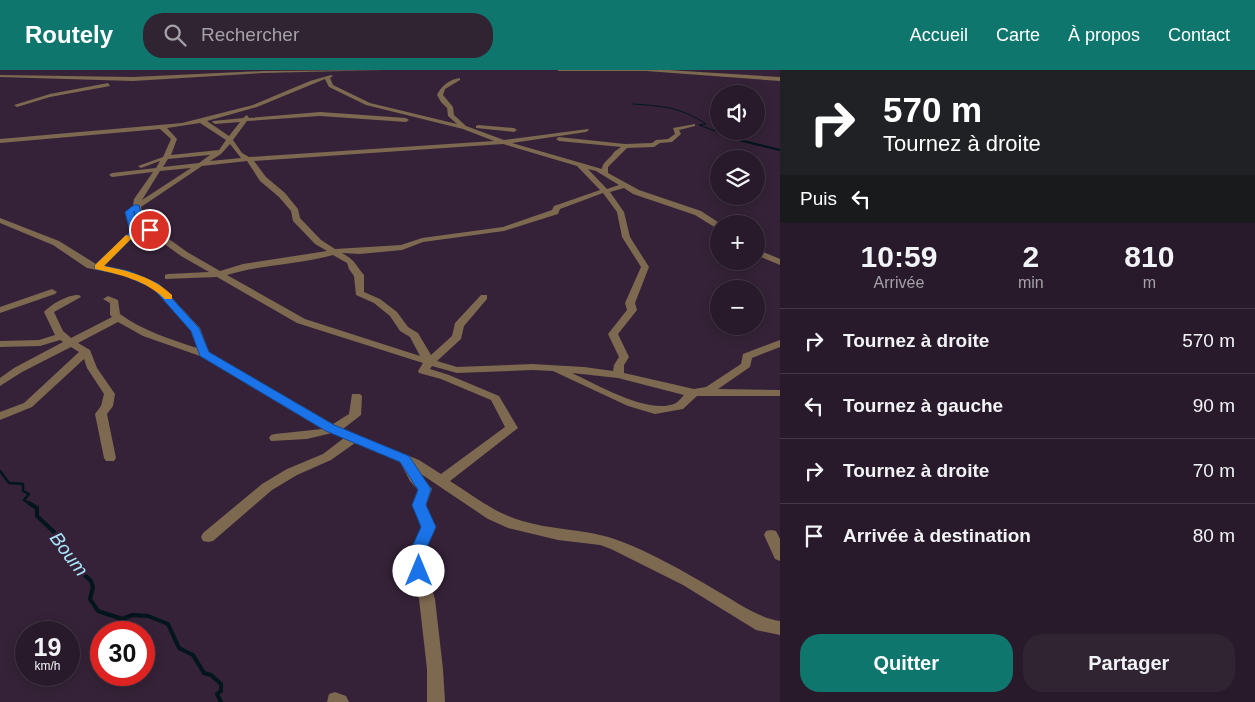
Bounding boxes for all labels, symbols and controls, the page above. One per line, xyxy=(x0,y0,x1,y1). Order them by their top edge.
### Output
search box xyxy=(143,13,493,58)
text: Routely xyxy=(25,21,113,48)
icon: search xyxy=(161,21,189,49)
text: Rechercher xyxy=(201,24,299,45)
text: Accueil xyxy=(910,25,968,45)
text: Carte xyxy=(996,25,1040,45)
text: À propos xyxy=(1068,25,1140,45)
text: Contact xyxy=(1168,25,1230,45)
map controls xyxy=(710,85,765,335)
button: sound xyxy=(710,85,765,140)
icon: right xyxy=(800,90,865,155)
text: 570 m xyxy=(883,90,982,129)
text: Tournez à droite xyxy=(883,131,1041,156)
button: layers xyxy=(710,150,765,205)
icon: left xyxy=(847,185,875,213)
text: Puis xyxy=(800,188,837,209)
pin xyxy=(129,209,171,251)
button: + xyxy=(710,215,765,270)
icon: arrive xyxy=(136,216,164,244)
text: 10:59 xyxy=(861,240,937,273)
text: 2 xyxy=(1022,240,1039,273)
text: 810 xyxy=(1124,240,1174,273)
text: Arrivée xyxy=(874,274,924,291)
text: min xyxy=(1018,274,1044,291)
text: m xyxy=(1143,274,1156,291)
button: − xyxy=(710,280,765,335)
icon: right xyxy=(800,327,828,355)
text: Tournez à droite xyxy=(843,330,989,351)
text: 570 m xyxy=(1182,330,1235,351)
icon: left xyxy=(800,392,828,420)
text: Tournez à gauche xyxy=(843,395,1003,416)
text: 90 m xyxy=(1193,395,1235,416)
icon: right xyxy=(800,457,828,485)
text: Tournez à droite xyxy=(843,460,989,481)
text: 70 m xyxy=(1193,460,1235,481)
icon: arrive xyxy=(800,522,828,550)
text: Arrivée à destination xyxy=(843,525,1031,546)
text: 80 m xyxy=(1193,525,1235,546)
water label: Boum xyxy=(46,528,92,580)
position arrow xyxy=(392,544,444,596)
speed limit sign: 30 xyxy=(90,621,155,686)
text: 19 xyxy=(34,633,61,661)
button: Quitter xyxy=(800,634,1013,692)
button: Partager xyxy=(1023,634,1235,692)
text: km/h xyxy=(34,659,61,673)

